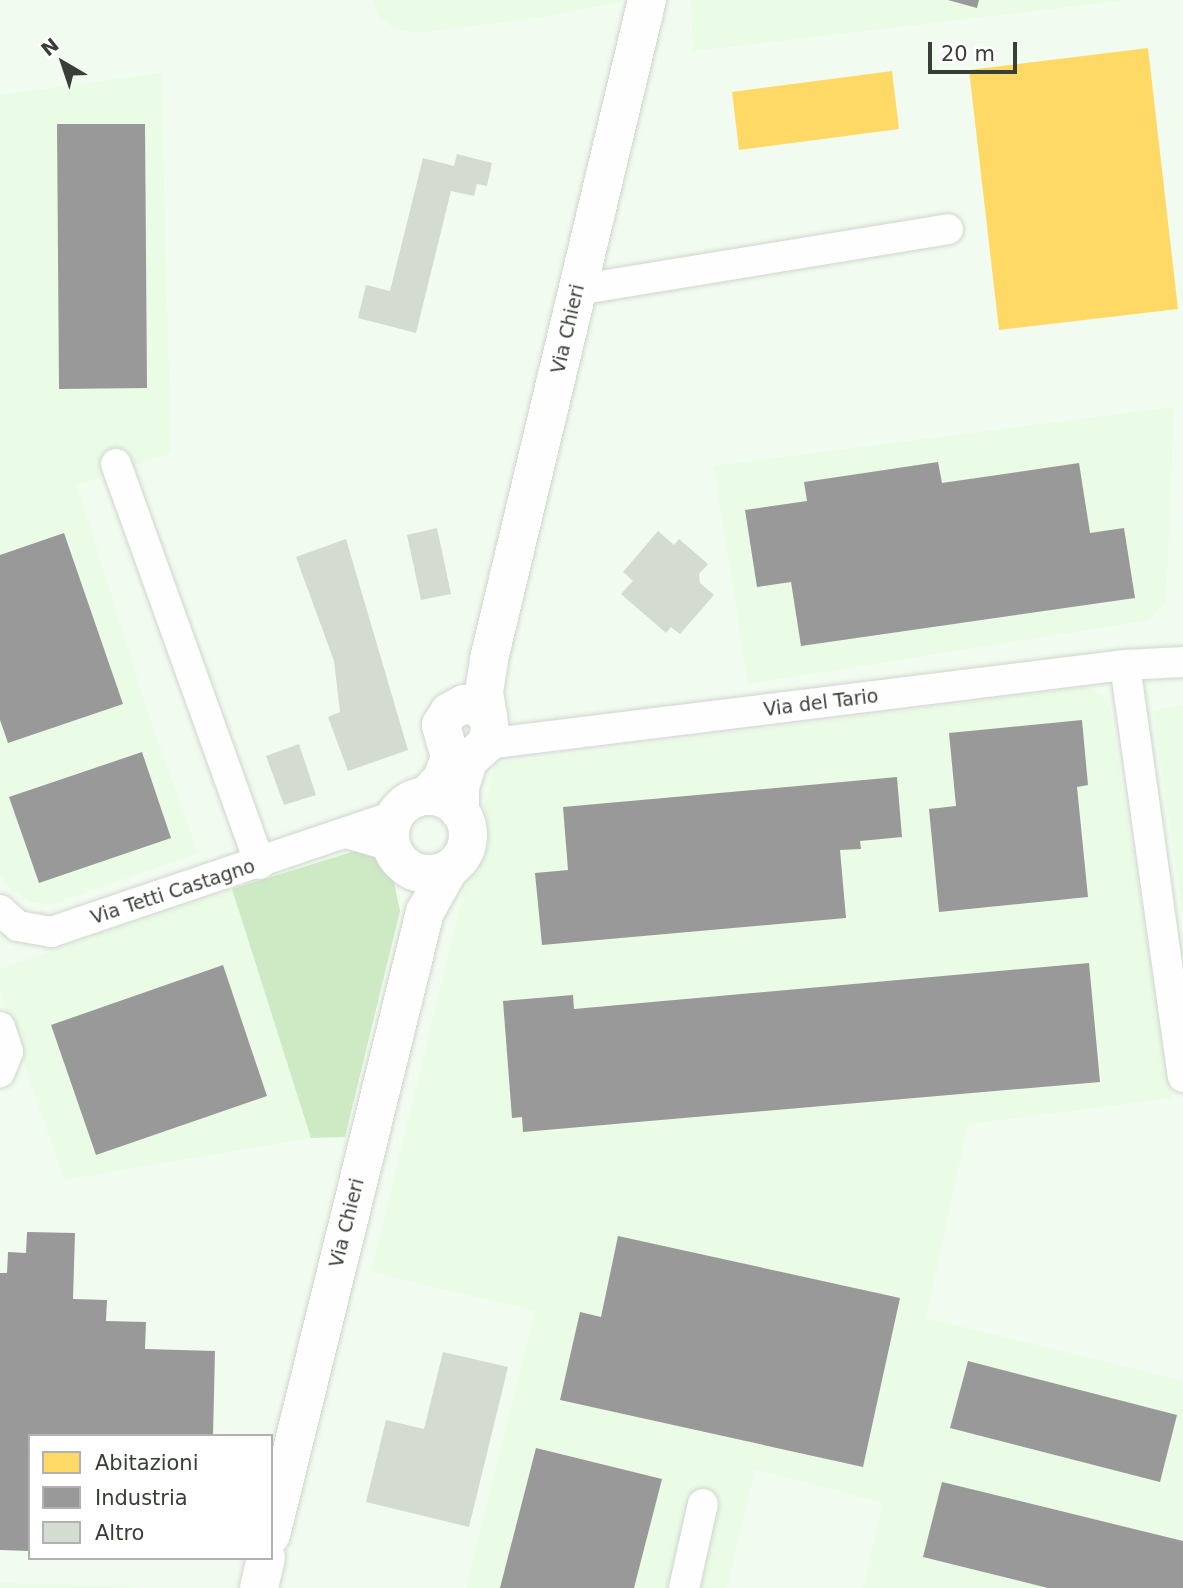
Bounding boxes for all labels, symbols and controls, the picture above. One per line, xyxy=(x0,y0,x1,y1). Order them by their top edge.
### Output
north arrow xyxy=(28,28,98,98)
scale bar xyxy=(931,28,1020,72)
text: N xyxy=(37,33,63,60)
text: 20 m xyxy=(941,42,995,66)
street label: Via Chieri xyxy=(547,282,589,376)
street label: Via del Tario xyxy=(762,685,880,721)
street label: Via Tetti Castagno xyxy=(88,855,258,929)
street label: Via Chieri xyxy=(325,1176,369,1270)
legend xyxy=(28,1434,273,1560)
text: Abitazioni xyxy=(95,1451,198,1475)
text: Industria xyxy=(95,1486,188,1510)
text: Altro xyxy=(95,1521,144,1545)

